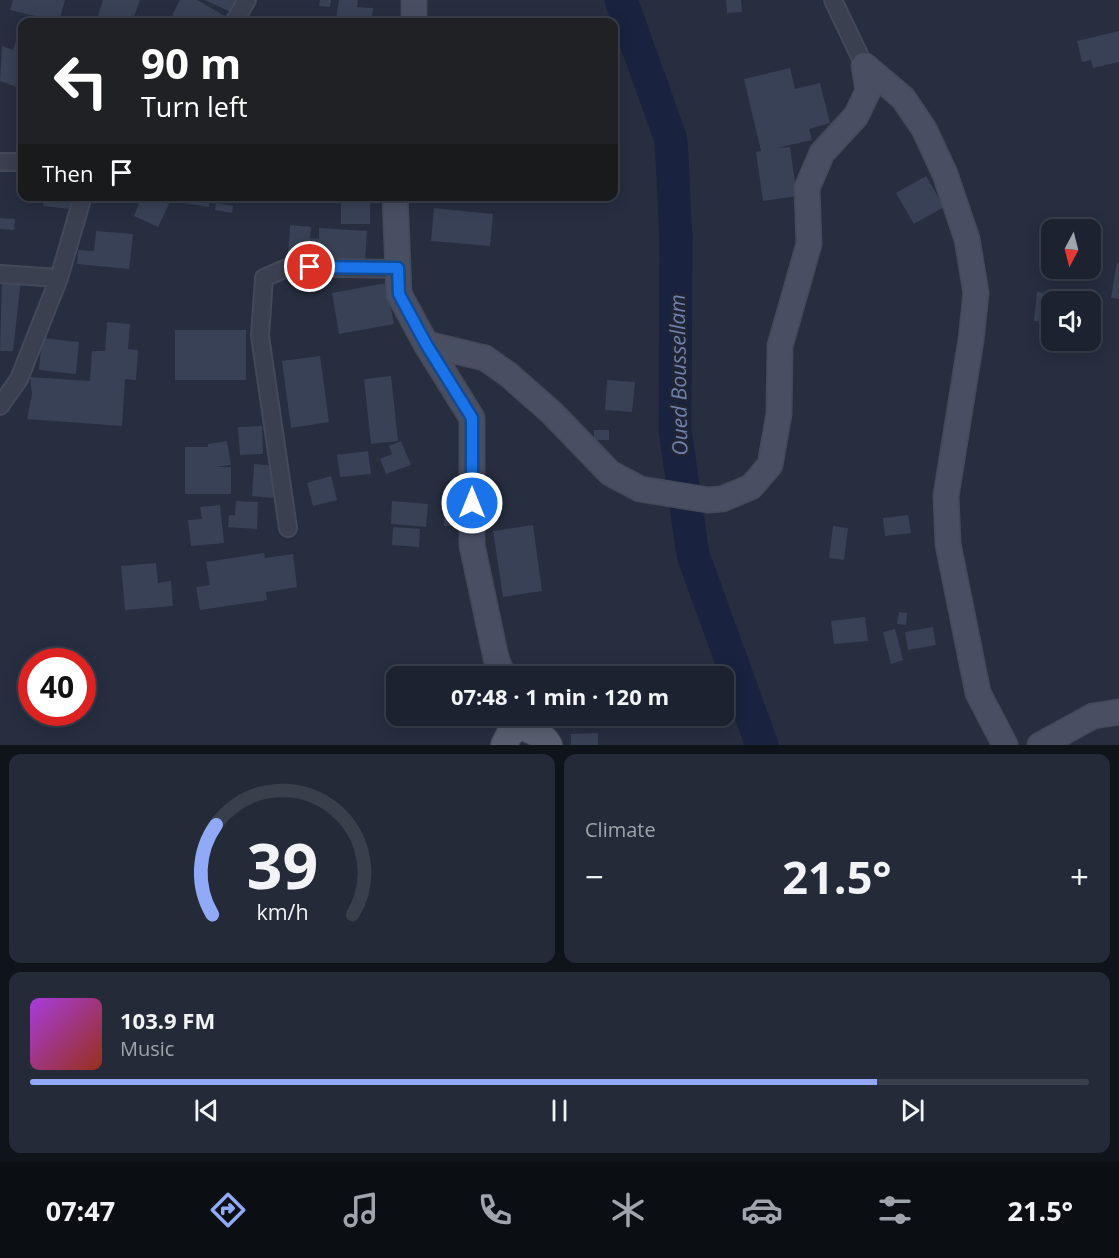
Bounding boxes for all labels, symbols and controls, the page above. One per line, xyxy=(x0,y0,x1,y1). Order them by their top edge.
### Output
text: 90 m xyxy=(141,34,241,91)
icon: left xyxy=(42,42,120,120)
text: Turn left xyxy=(141,88,248,125)
icon: arrive xyxy=(105,156,138,189)
text: Then xyxy=(42,158,93,188)
north arrow xyxy=(1041,219,1101,279)
map controls xyxy=(1041,219,1101,351)
pin xyxy=(284,241,335,292)
icon: arrive xyxy=(293,250,326,283)
button: sound xyxy=(1041,291,1101,351)
water label: Oued Boussellam xyxy=(663,294,693,456)
position arrow xyxy=(440,471,504,535)
speed limit sign: 40 xyxy=(18,648,96,726)
text: 07:48 · 1 min · 120 m xyxy=(451,681,669,711)
text: Climate xyxy=(585,816,656,843)
text: 39 xyxy=(246,822,318,907)
text: 21.5° xyxy=(782,846,892,907)
text: − xyxy=(585,854,604,899)
text: + xyxy=(1070,854,1089,899)
text: km/h xyxy=(256,898,308,927)
text: 103.9 FM xyxy=(120,1005,215,1035)
text: Music xyxy=(120,1035,174,1062)
icon: previous xyxy=(190,1094,223,1127)
icon: pause xyxy=(543,1094,576,1127)
icon: next xyxy=(896,1094,929,1127)
icon: directions xyxy=(207,1189,249,1231)
icon: music xyxy=(340,1189,382,1231)
icon: phone xyxy=(474,1189,516,1231)
icon: climate xyxy=(607,1189,649,1231)
icon: car xyxy=(741,1189,783,1231)
icon: filters xyxy=(874,1189,916,1231)
text: 07:47 xyxy=(46,1192,115,1229)
text: 21.5° xyxy=(1008,1192,1073,1229)

